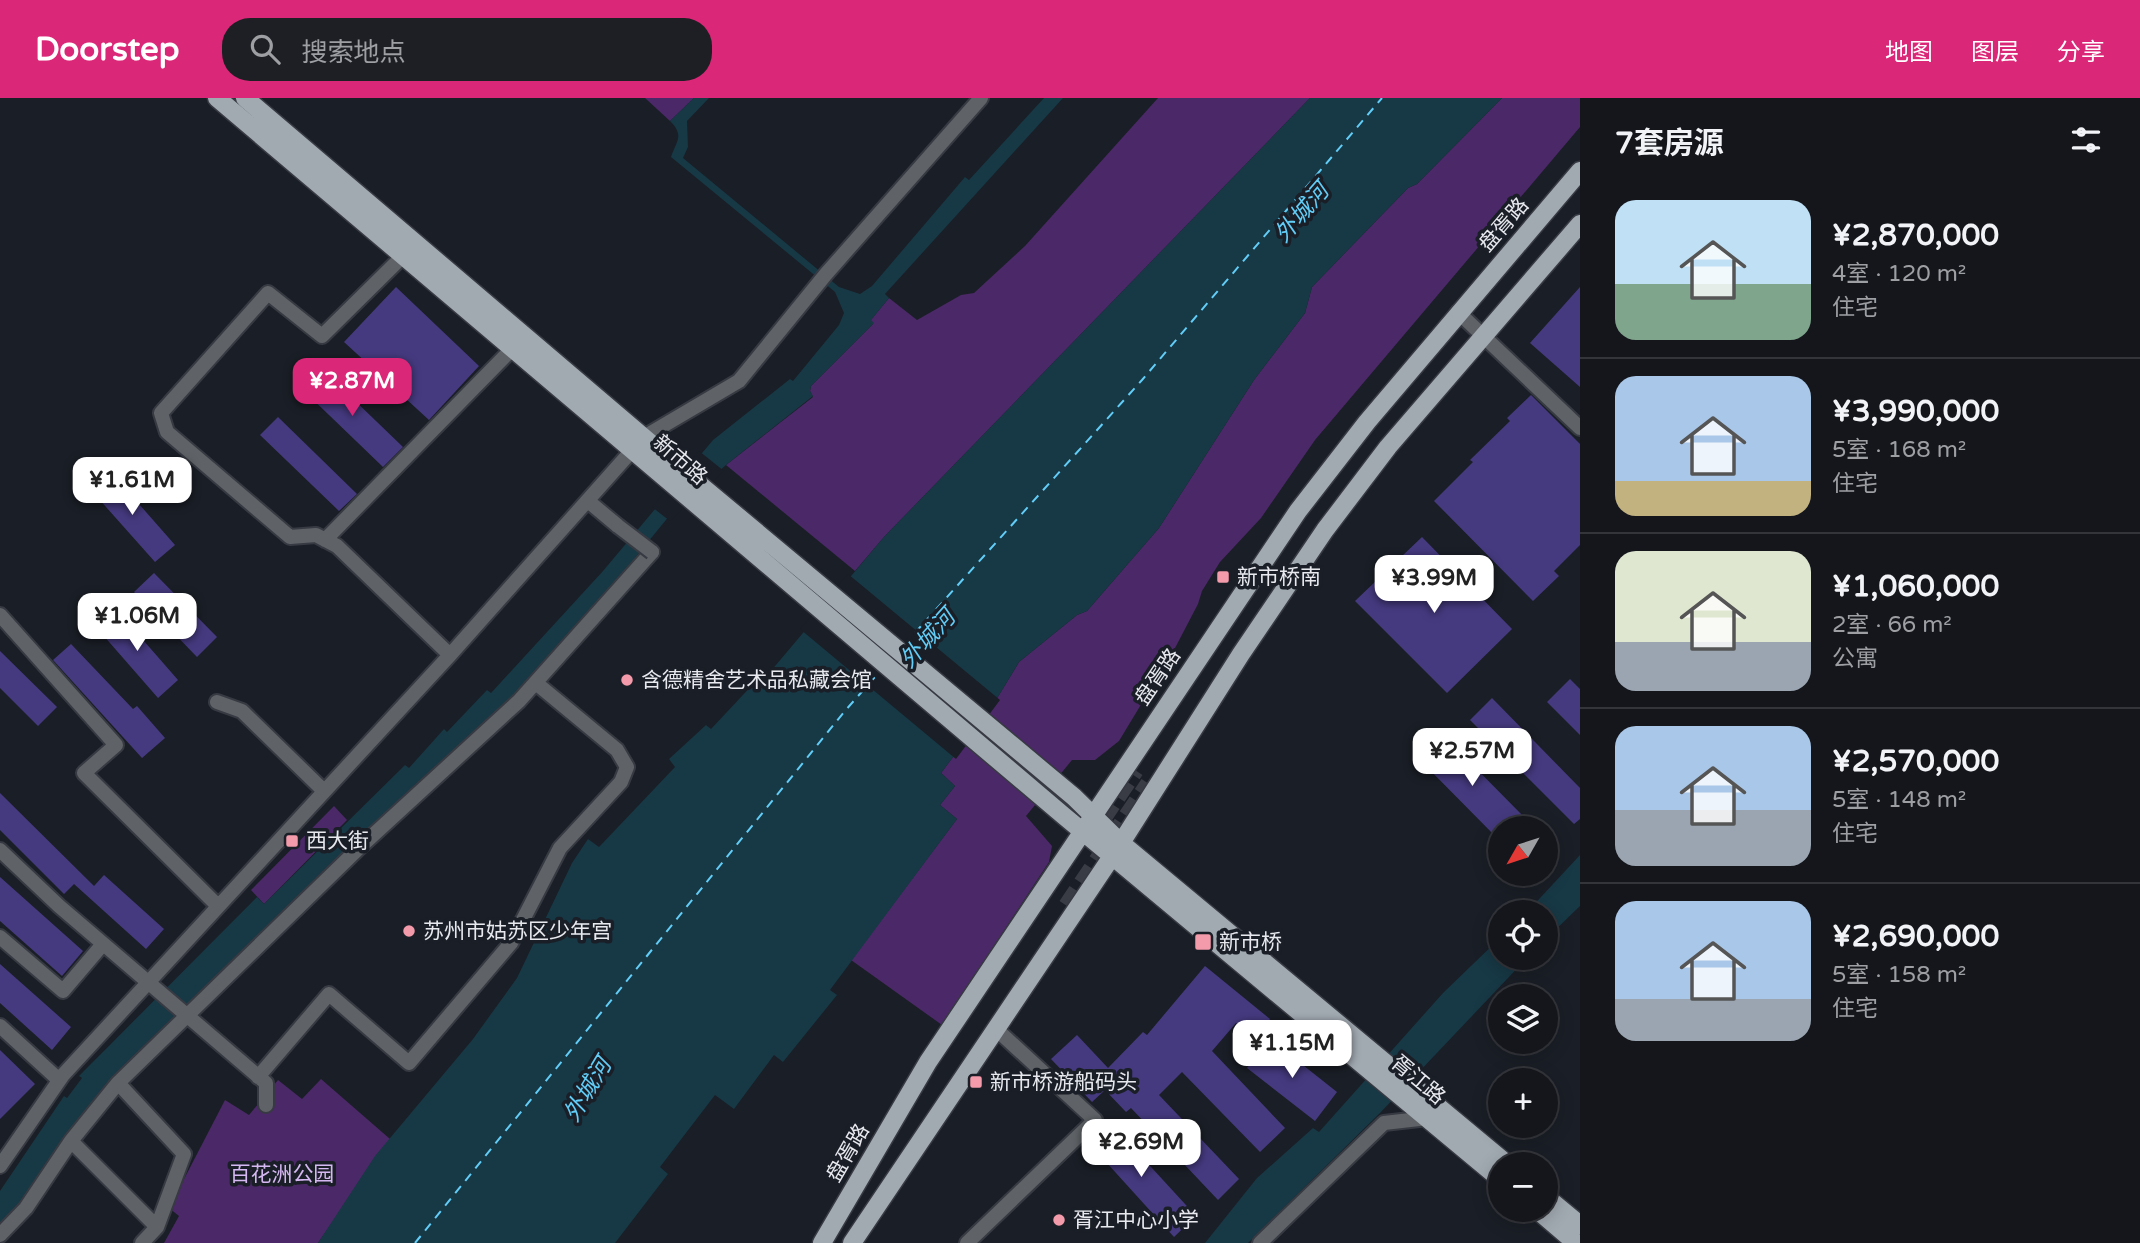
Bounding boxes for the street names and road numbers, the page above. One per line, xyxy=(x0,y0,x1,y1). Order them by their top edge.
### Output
street label: 盘胥路 xyxy=(1474,193,1534,257)
street label: 新市路 xyxy=(648,430,712,490)
street label: 盘胥路 xyxy=(1130,644,1186,710)
street label: 胥江路 xyxy=(1386,1050,1450,1110)
street label: 盘胥路 xyxy=(821,1119,875,1187)

